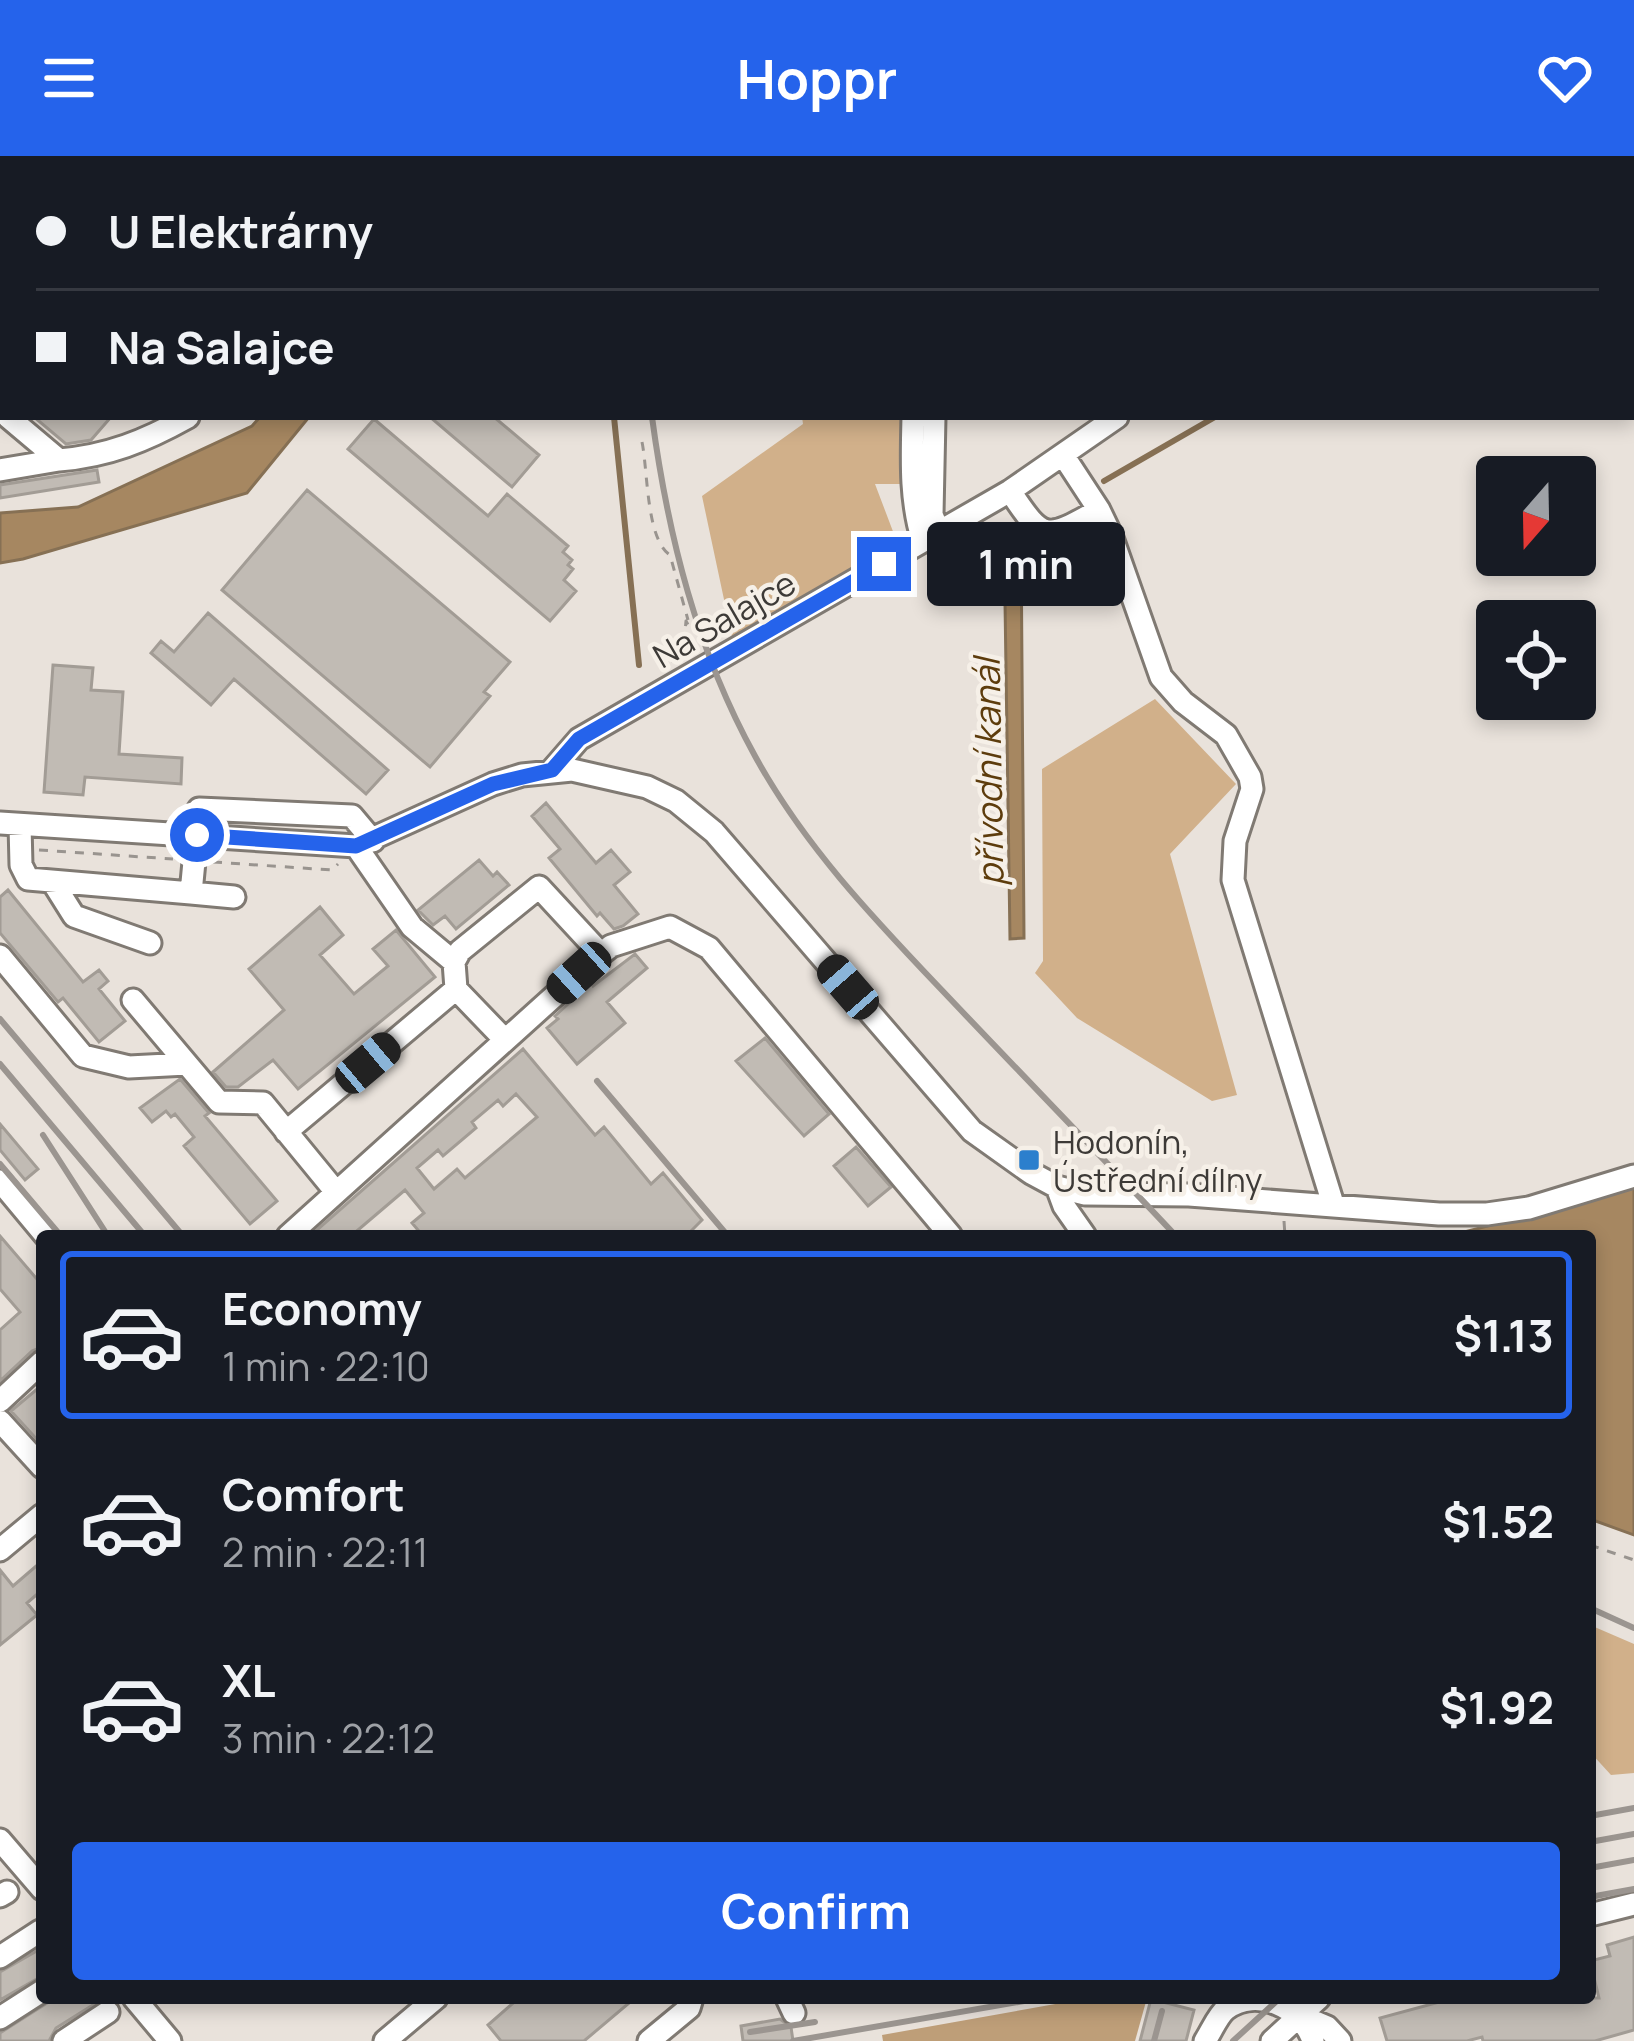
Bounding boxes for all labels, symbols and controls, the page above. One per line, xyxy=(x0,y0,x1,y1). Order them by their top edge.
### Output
text: Hoppr xyxy=(737,41,897,115)
icon: menu xyxy=(36,45,102,111)
icon: heart xyxy=(1532,45,1598,111)
text: U Elektrárny xyxy=(108,200,373,262)
text: Na Salajce xyxy=(108,316,335,378)
north arrow xyxy=(1476,456,1596,576)
map controls xyxy=(1476,456,1596,720)
callout: 1 min xyxy=(926,522,1124,606)
route end xyxy=(857,537,911,591)
text: 1 min xyxy=(978,537,1074,591)
street label: Na Salajce xyxy=(645,560,803,678)
button: locate xyxy=(1476,600,1596,720)
water label: přívodní kanál xyxy=(961,653,1014,886)
route start xyxy=(170,808,224,862)
car xyxy=(540,936,618,1010)
car xyxy=(811,948,885,1026)
car xyxy=(329,1026,407,1100)
place label: Hodonín, Ústřední dílny xyxy=(1053,1119,1262,1202)
marker: Hodonín, Ústřední dílny xyxy=(1016,1147,1042,1173)
text: Economy xyxy=(222,1277,422,1339)
icon: car xyxy=(78,1281,186,1389)
text: $1.13 xyxy=(1454,1304,1554,1366)
text: 1 min · 22:10 xyxy=(222,1339,430,1393)
text: Comfort xyxy=(222,1463,405,1525)
icon: car xyxy=(78,1467,186,1575)
text: $1.52 xyxy=(1442,1490,1554,1552)
text: 2 min · 22:11 xyxy=(222,1525,428,1579)
text: XL xyxy=(222,1649,276,1711)
icon: car xyxy=(78,1653,186,1761)
text: $1.92 xyxy=(1439,1676,1554,1738)
text: 3 min · 22:12 xyxy=(222,1711,435,1765)
button: Confirm xyxy=(72,1842,1560,1980)

